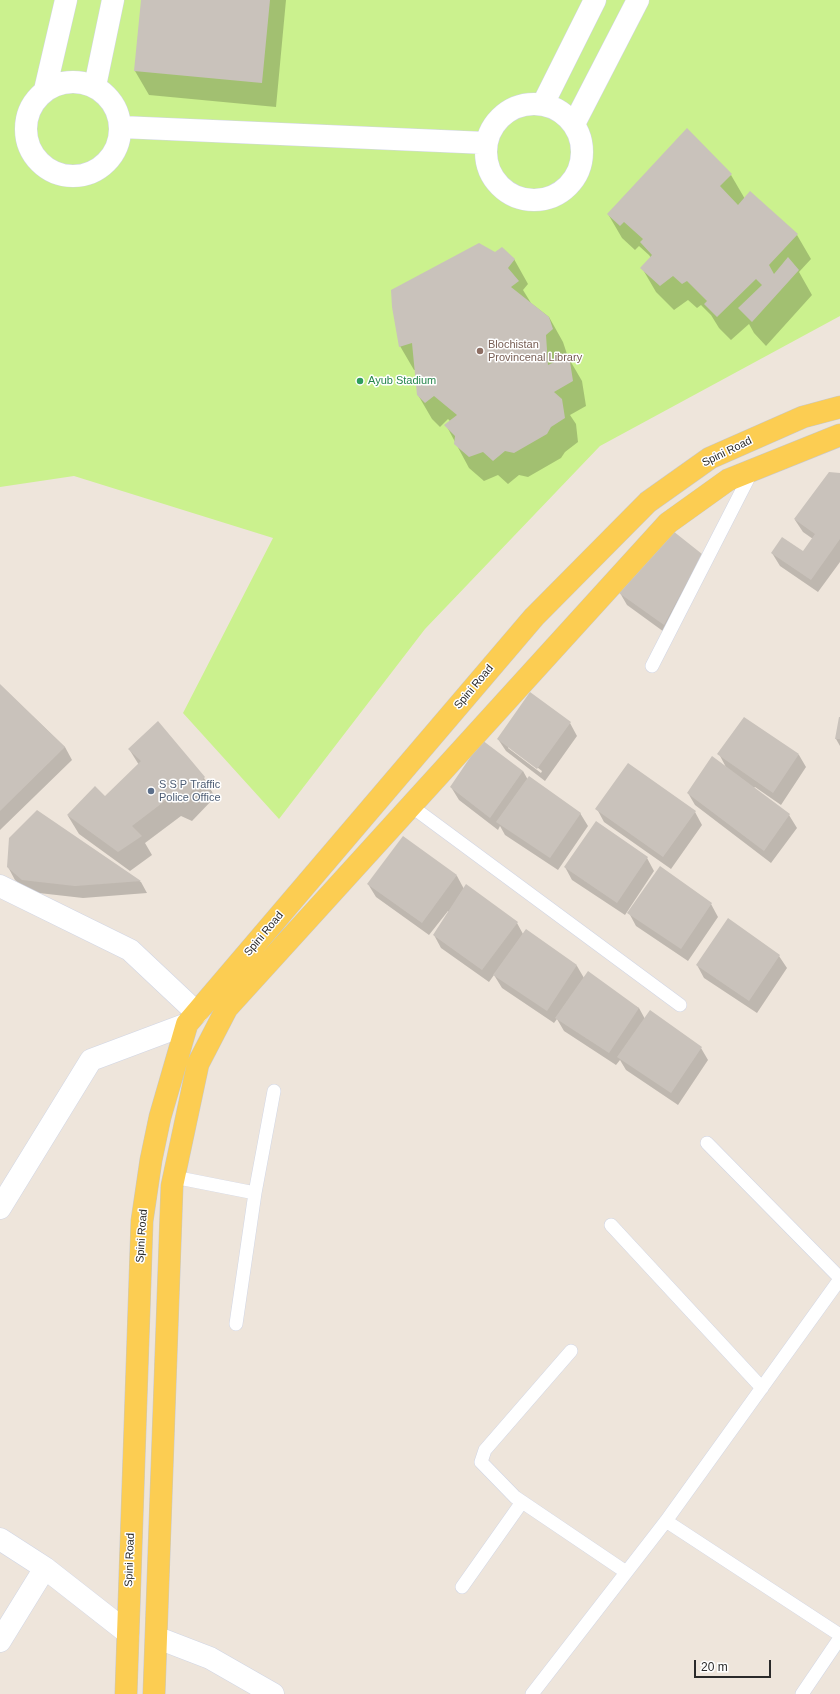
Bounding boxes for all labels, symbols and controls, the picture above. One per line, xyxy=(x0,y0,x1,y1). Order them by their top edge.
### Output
place label: Blochistan Provincenal Library xyxy=(488,338,582,364)
marker: Blochistan Provincenal Library xyxy=(475,346,485,356)
place label: Ayub Stadium xyxy=(368,374,436,388)
marker: Ayub Stadium xyxy=(355,376,365,386)
street label: Spini Road xyxy=(700,434,754,470)
street label: Spini Road xyxy=(452,662,496,712)
place label: S S P Traffic Police Office xyxy=(159,778,221,804)
marker: S S P Traffic Police Office xyxy=(146,786,156,796)
street label: Spini Road xyxy=(242,909,286,959)
street label: Spini Road xyxy=(134,1209,150,1263)
street label: Spini Road xyxy=(122,1533,138,1587)
scale bar xyxy=(696,1652,773,1678)
text: 20 m xyxy=(701,1660,728,1674)

